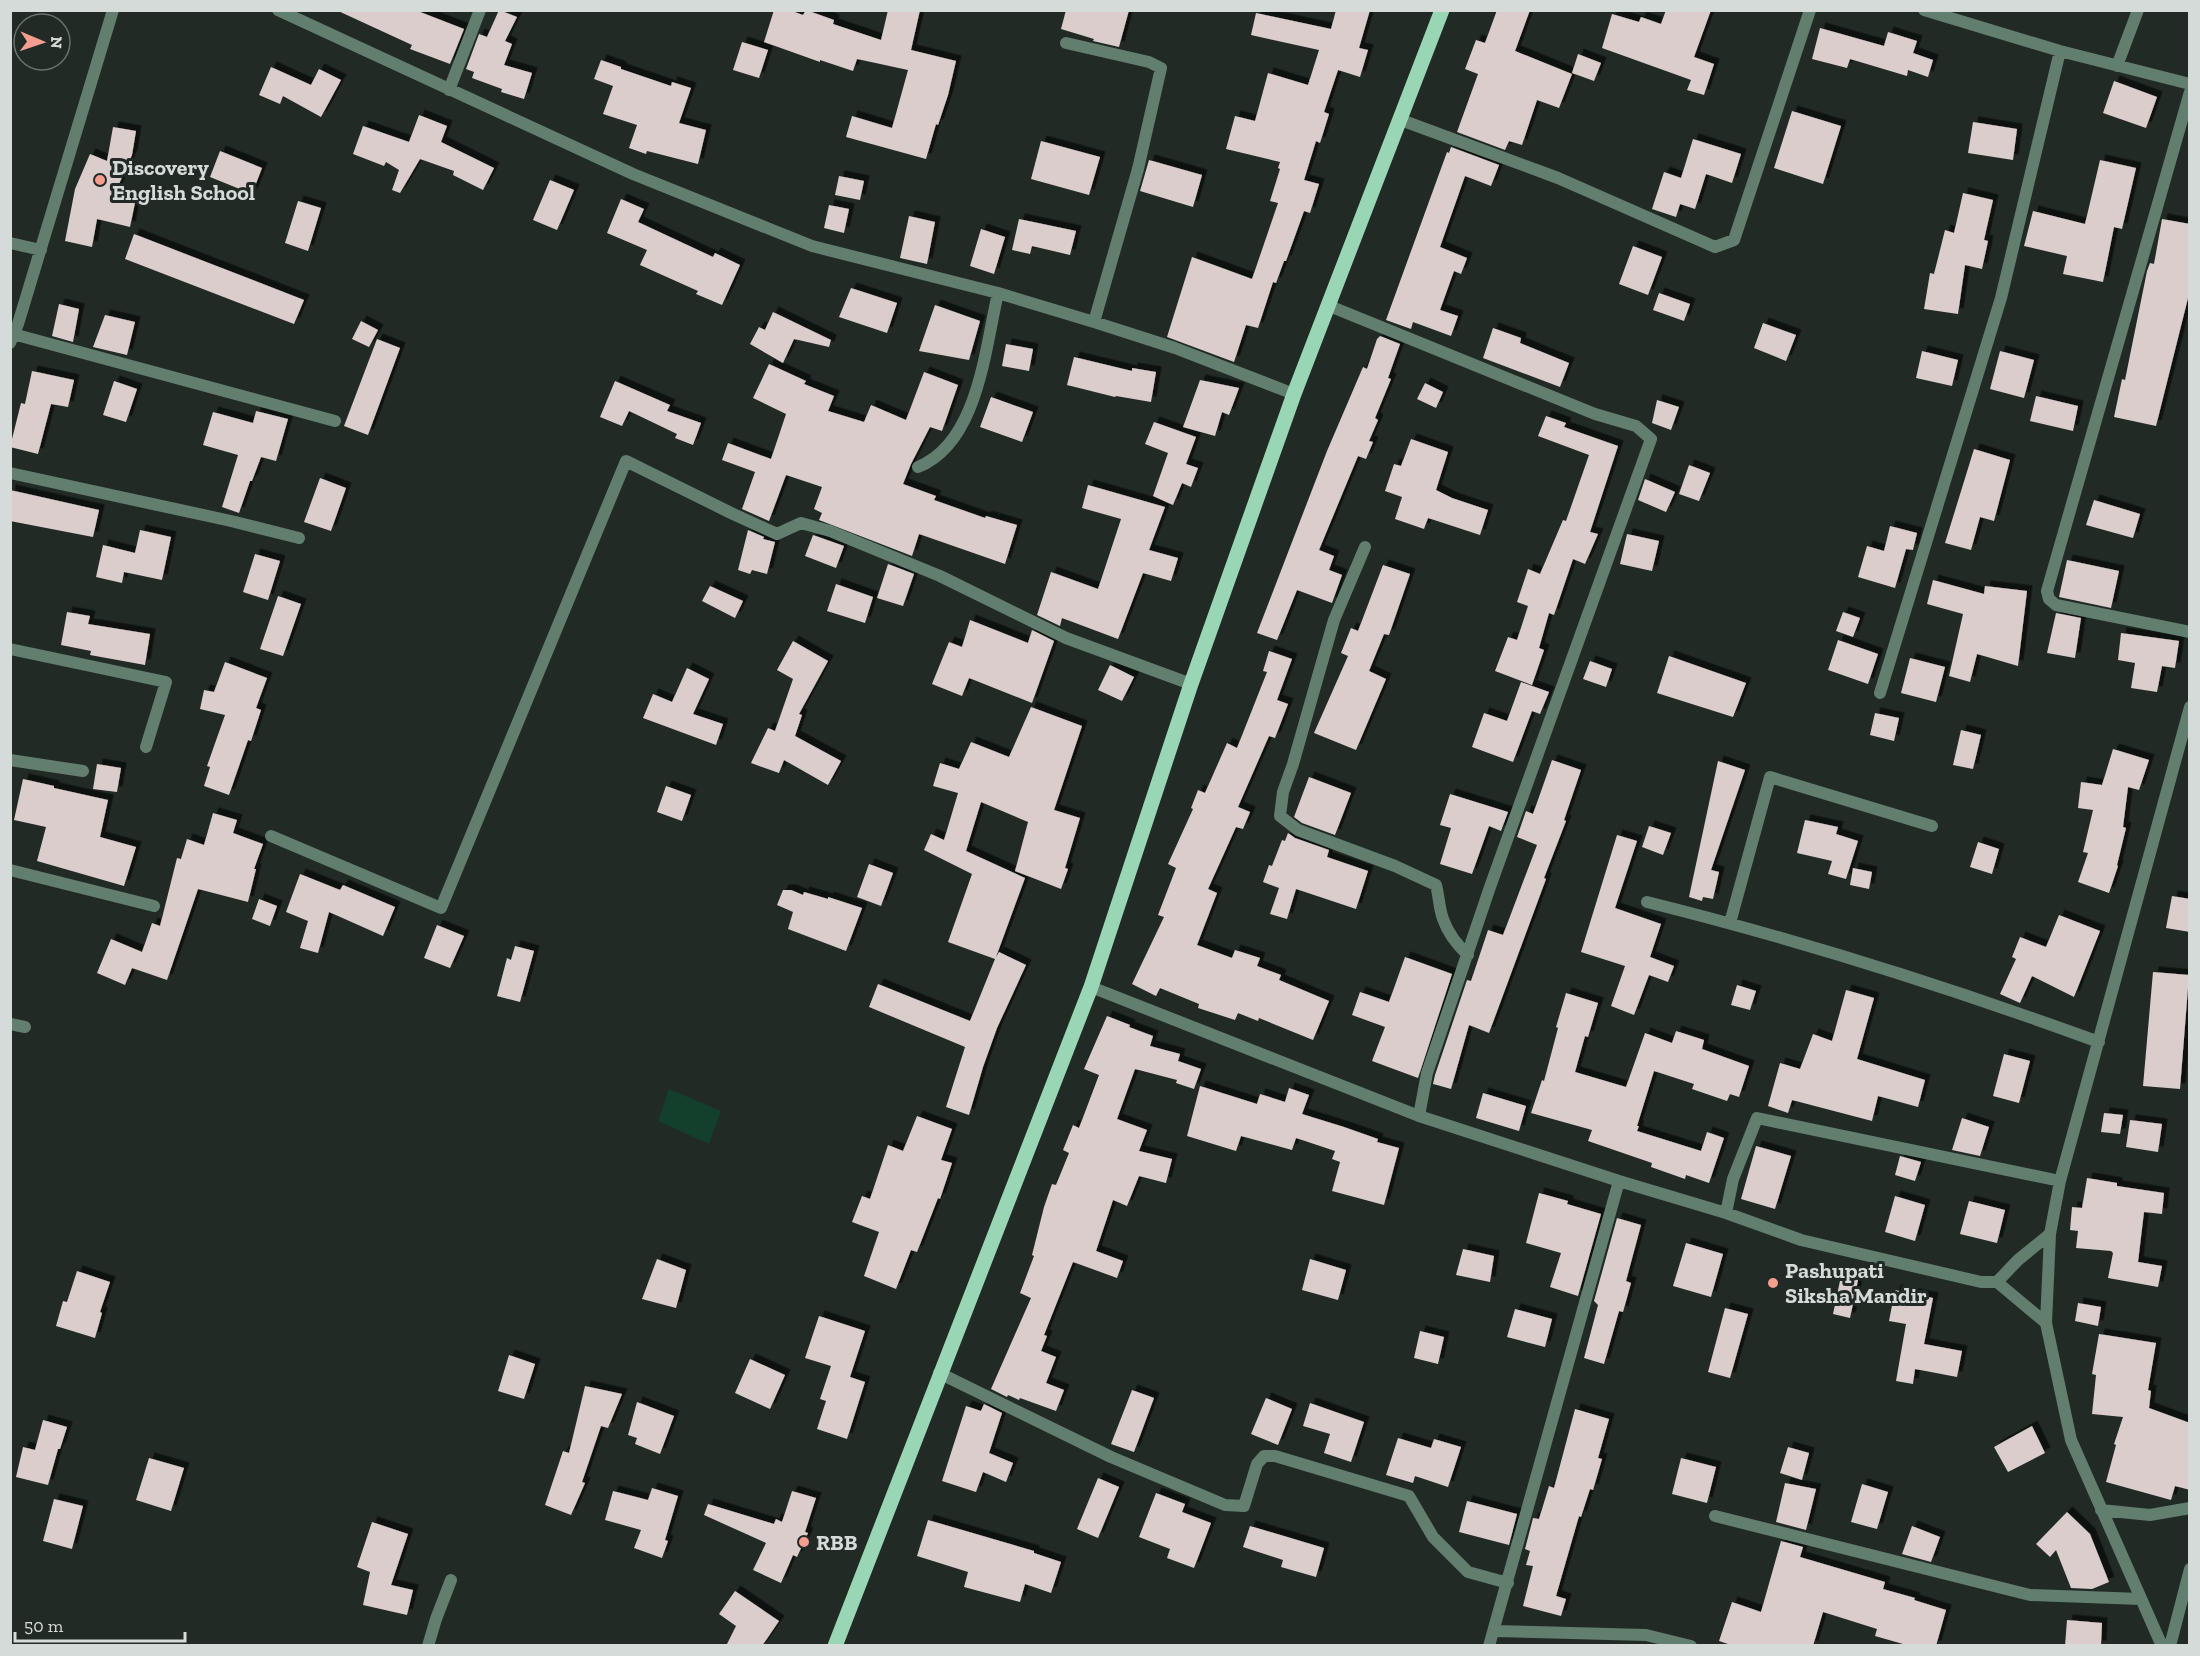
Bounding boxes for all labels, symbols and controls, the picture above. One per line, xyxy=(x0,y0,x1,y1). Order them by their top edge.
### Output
north arrow xyxy=(12,12,72,72)
text: N xyxy=(47,36,66,49)
place label: Discovery English School xyxy=(112,154,255,206)
marker: Discovery English School xyxy=(93,173,107,187)
place label: Pashupati Siksha Mandir xyxy=(1785,1257,1927,1309)
marker: Pashupati Siksha Mandir xyxy=(1766,1276,1780,1290)
place label: RBB xyxy=(816,1529,858,1556)
marker: RBB xyxy=(797,1535,811,1549)
scale bar xyxy=(15,1605,184,1643)
text: 50 m xyxy=(24,1615,64,1637)

